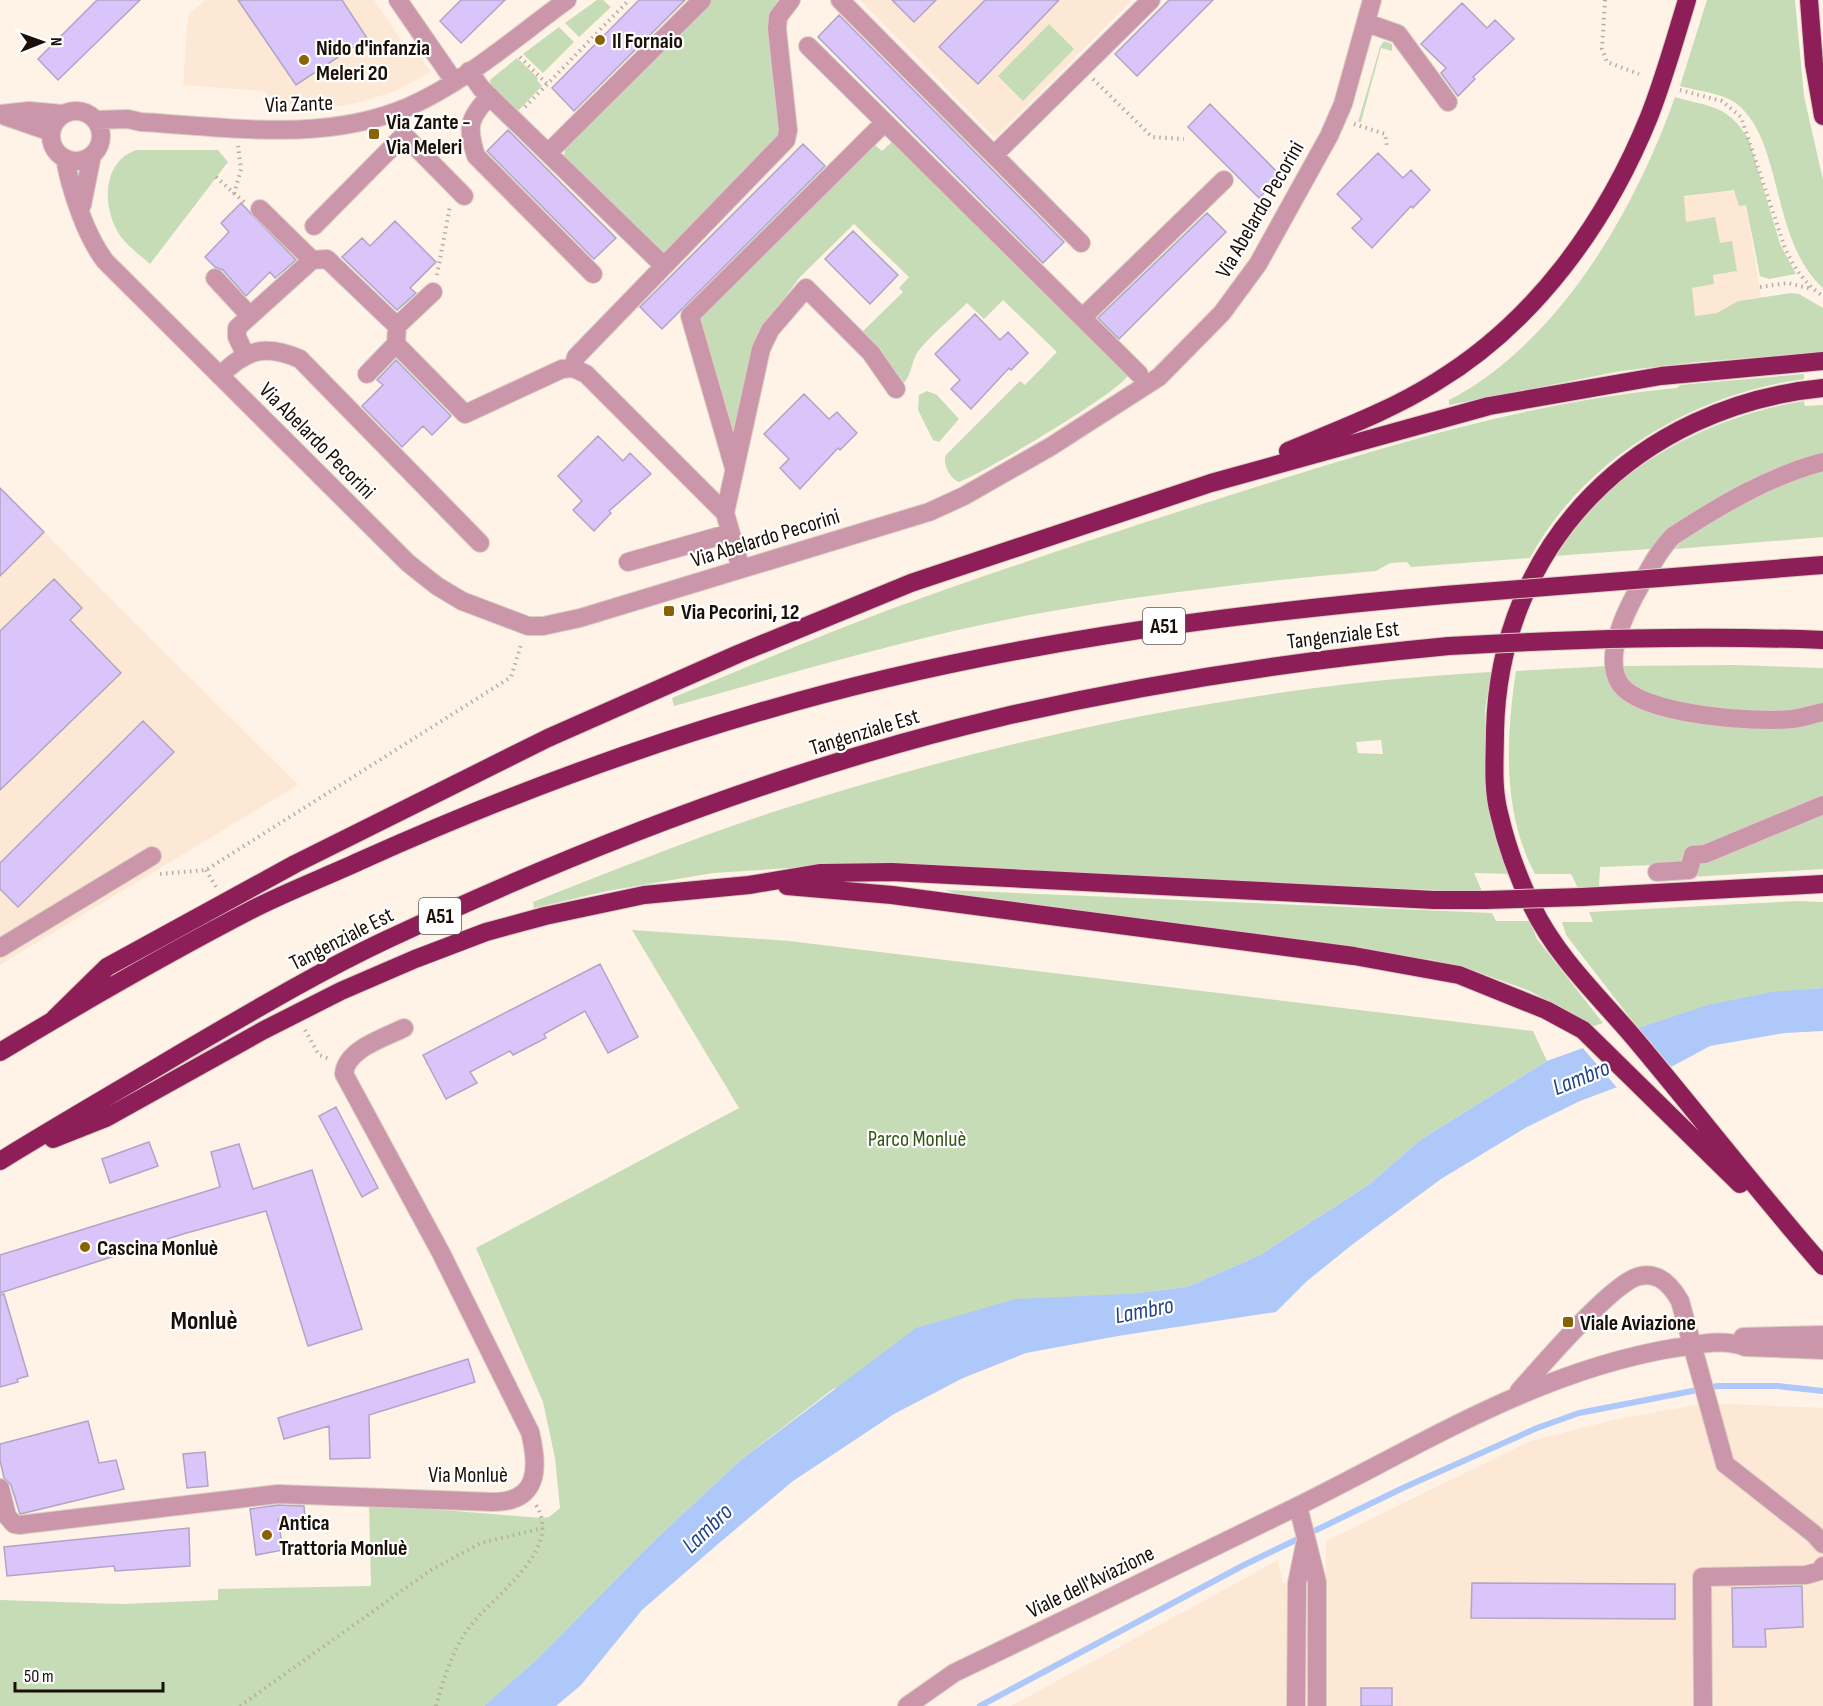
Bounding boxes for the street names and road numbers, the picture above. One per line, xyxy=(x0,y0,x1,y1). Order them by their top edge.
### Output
street label: Via Zante xyxy=(264,90,334,119)
street label: Via Abelardo Pecorini xyxy=(1210,136,1310,283)
street label: Via Abelardo Pecorini xyxy=(253,377,381,505)
street label: Via Abelardo Pecorini xyxy=(688,503,843,574)
road number: A51 xyxy=(1143,608,1185,644)
street label: Tangenziale Est xyxy=(1286,615,1401,656)
street label: Tangenziale Est xyxy=(807,703,923,762)
road number: A51 xyxy=(419,898,461,934)
street label: Tangenziale Est xyxy=(285,902,398,977)
street label: Via Monluè xyxy=(428,1462,508,1489)
street label: Viale dell'Aviazione xyxy=(1023,1540,1159,1625)

